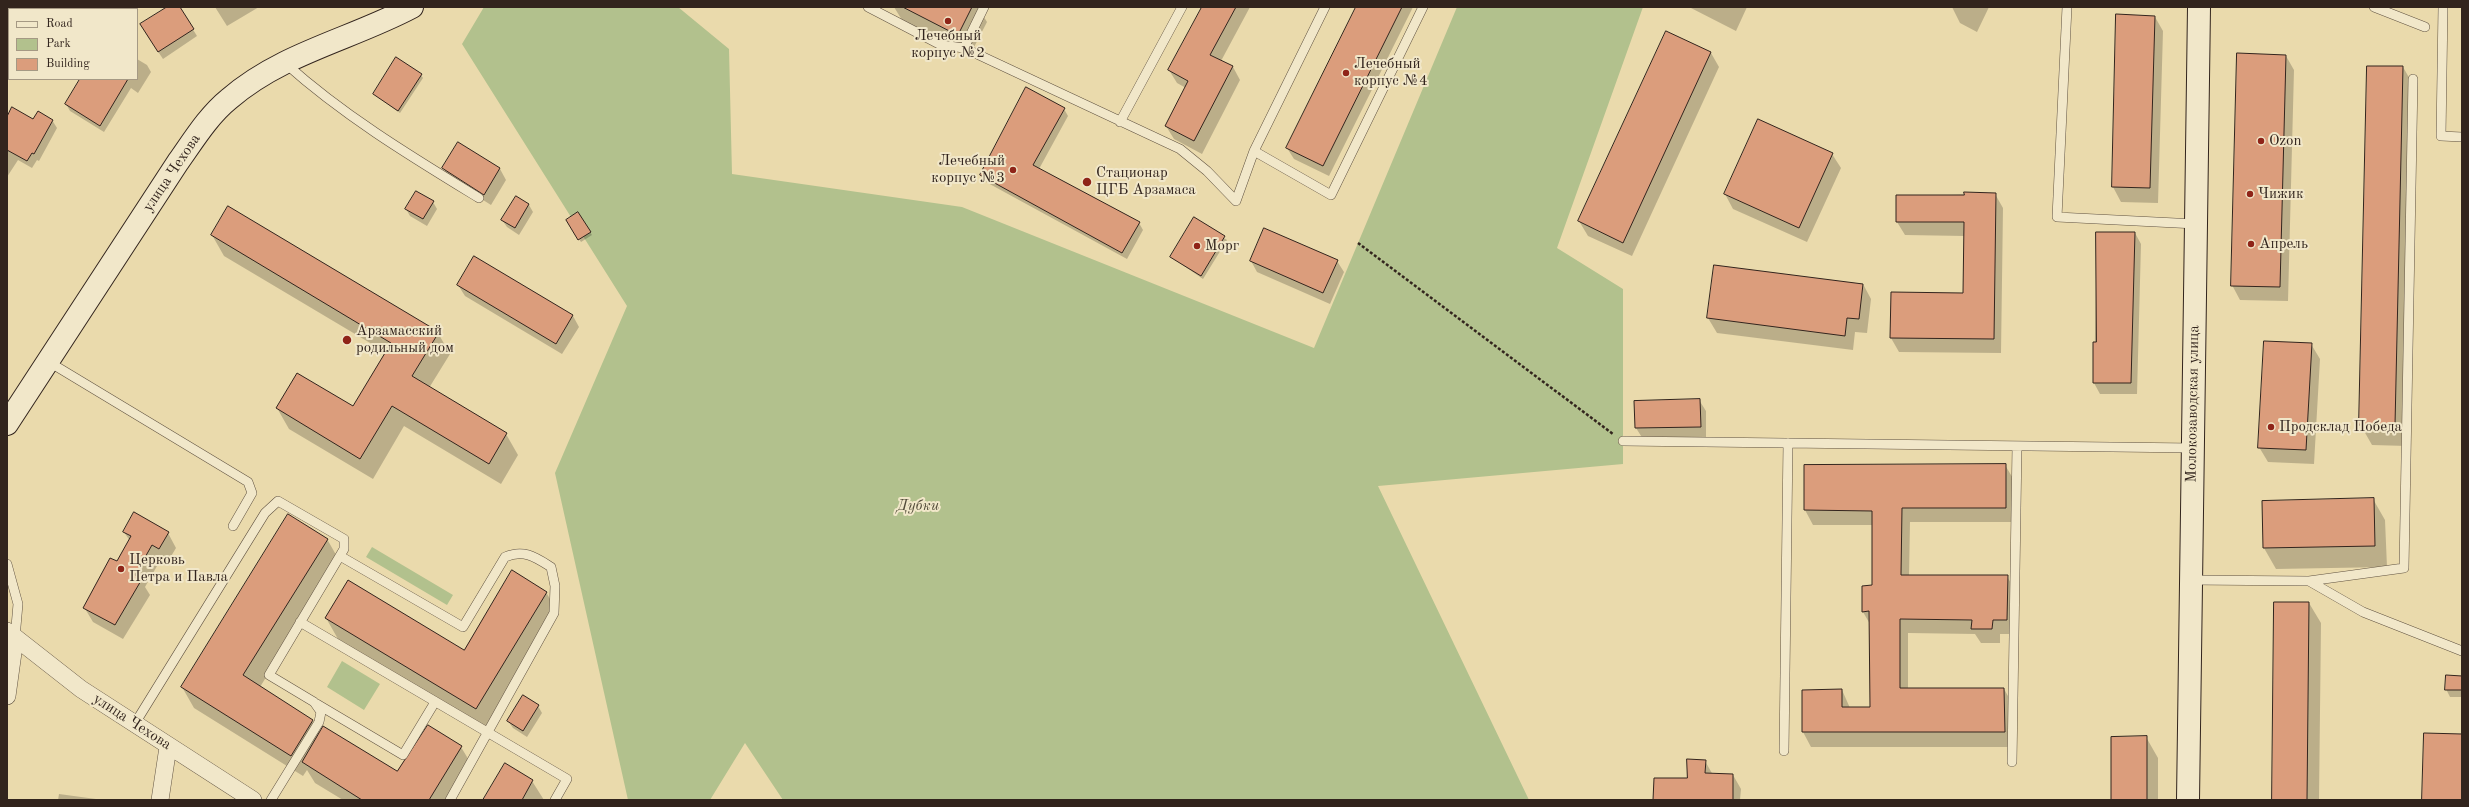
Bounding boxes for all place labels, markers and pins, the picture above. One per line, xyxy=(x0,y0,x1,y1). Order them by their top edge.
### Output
marker: Лечебный корпус №2 xyxy=(943,16,953,26)
place label: Лечебный корпус №2 xyxy=(911,27,985,62)
place label: Лечебный корпус №4 xyxy=(1354,55,1428,90)
marker: Лечебный корпус №4 xyxy=(1341,68,1351,78)
place label: Ozon xyxy=(2269,132,2302,150)
marker: Ozon xyxy=(2256,136,2266,146)
place label: Лечебный корпус №3 xyxy=(931,152,1005,187)
place label: Стационар ЦГБ Арзамаса xyxy=(1096,164,1196,199)
marker: Лечебный корпус №3 xyxy=(1008,165,1018,175)
marker: Стационар ЦГБ Арзамаса xyxy=(1081,176,1093,188)
place label: Чижик xyxy=(2258,185,2303,203)
marker: Чижик xyxy=(2245,189,2255,199)
place label: Апрель xyxy=(2259,235,2308,253)
place label: Морг xyxy=(1205,237,1239,255)
marker: Апрель xyxy=(2246,239,2256,249)
marker: Морг xyxy=(1192,241,1202,251)
place label: Арзамасский родильный дом xyxy=(356,322,454,357)
marker: Арзамасский родильный дом xyxy=(341,334,353,346)
place label: Продсклад Победа xyxy=(2279,418,2402,436)
marker: Продсклад Победа xyxy=(2266,422,2276,432)
place label: Церковь Петра и Павла xyxy=(129,551,228,586)
marker: Церковь Петра и Павла xyxy=(116,564,126,574)

